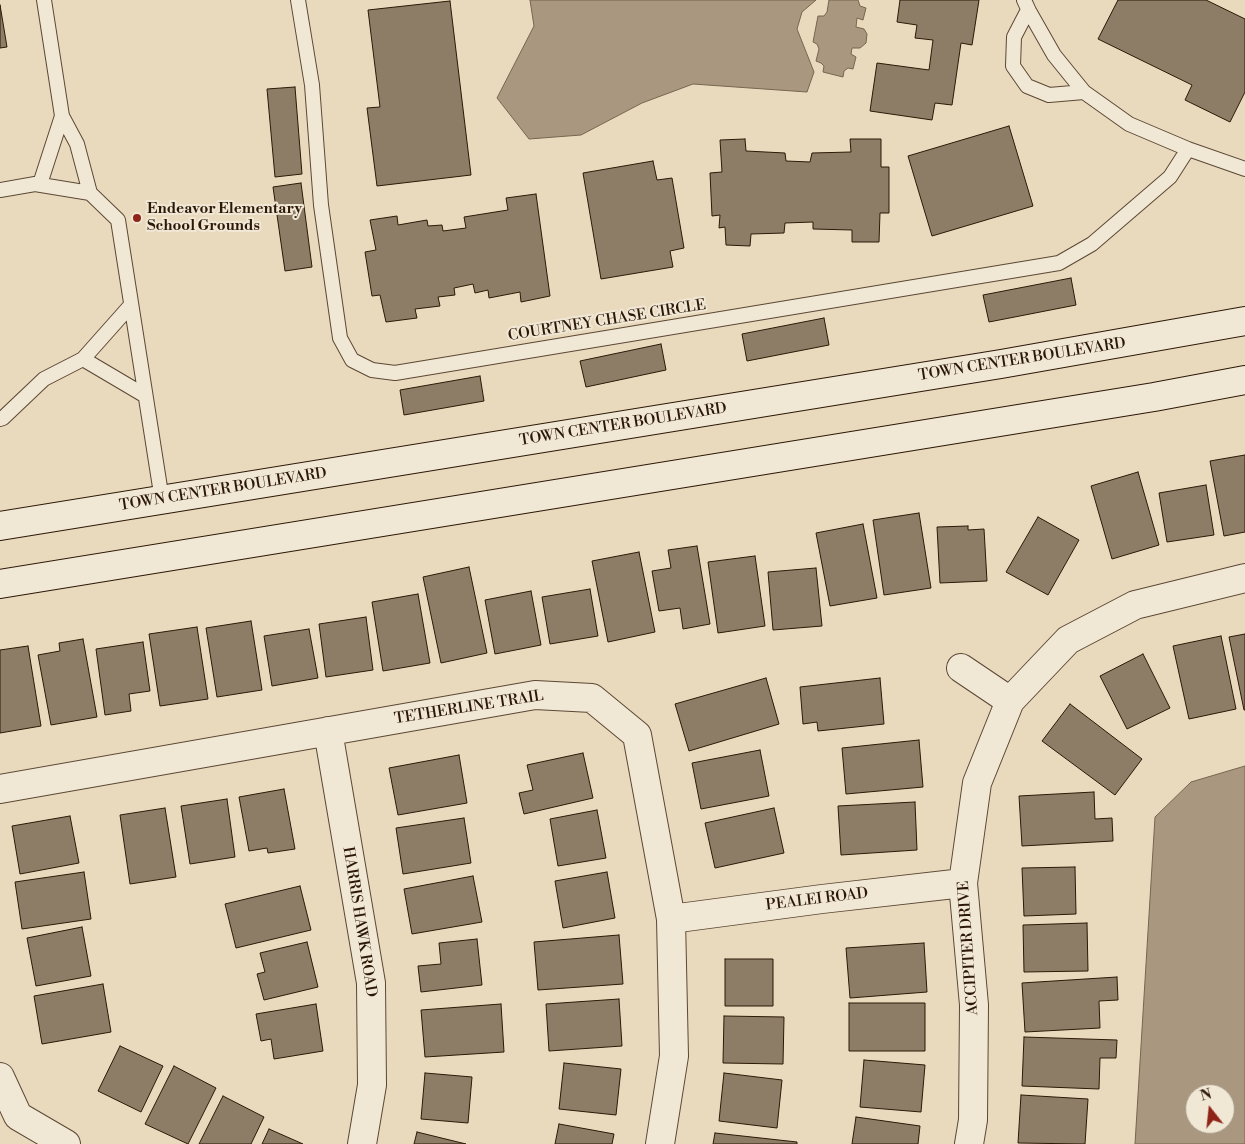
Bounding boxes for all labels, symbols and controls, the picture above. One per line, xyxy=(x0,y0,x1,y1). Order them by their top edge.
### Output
place label: Endeavor Elementary School Grounds xyxy=(147,200,302,235)
marker: Endeavor Elementary School Grounds xyxy=(131,212,143,224)
street label: COURTNEY CHASE CIRCLE xyxy=(507,296,707,346)
street label: TOWN CENTER BOULEVARD xyxy=(917,335,1127,385)
street label: TOWN CENTER BOULEVARD xyxy=(518,400,728,450)
street label: TOWN CENTER BOULEVARD xyxy=(118,465,328,515)
street label: TETHERLINE TRAIL xyxy=(393,687,545,729)
street label: HARRIS HAWK ROAD xyxy=(338,845,380,999)
street label: ACCIPITER DRIVE xyxy=(955,880,983,1016)
street label: PEALEI ROAD xyxy=(765,885,869,915)
north arrow xyxy=(1185,1084,1235,1134)
text: N xyxy=(1198,1085,1214,1106)

